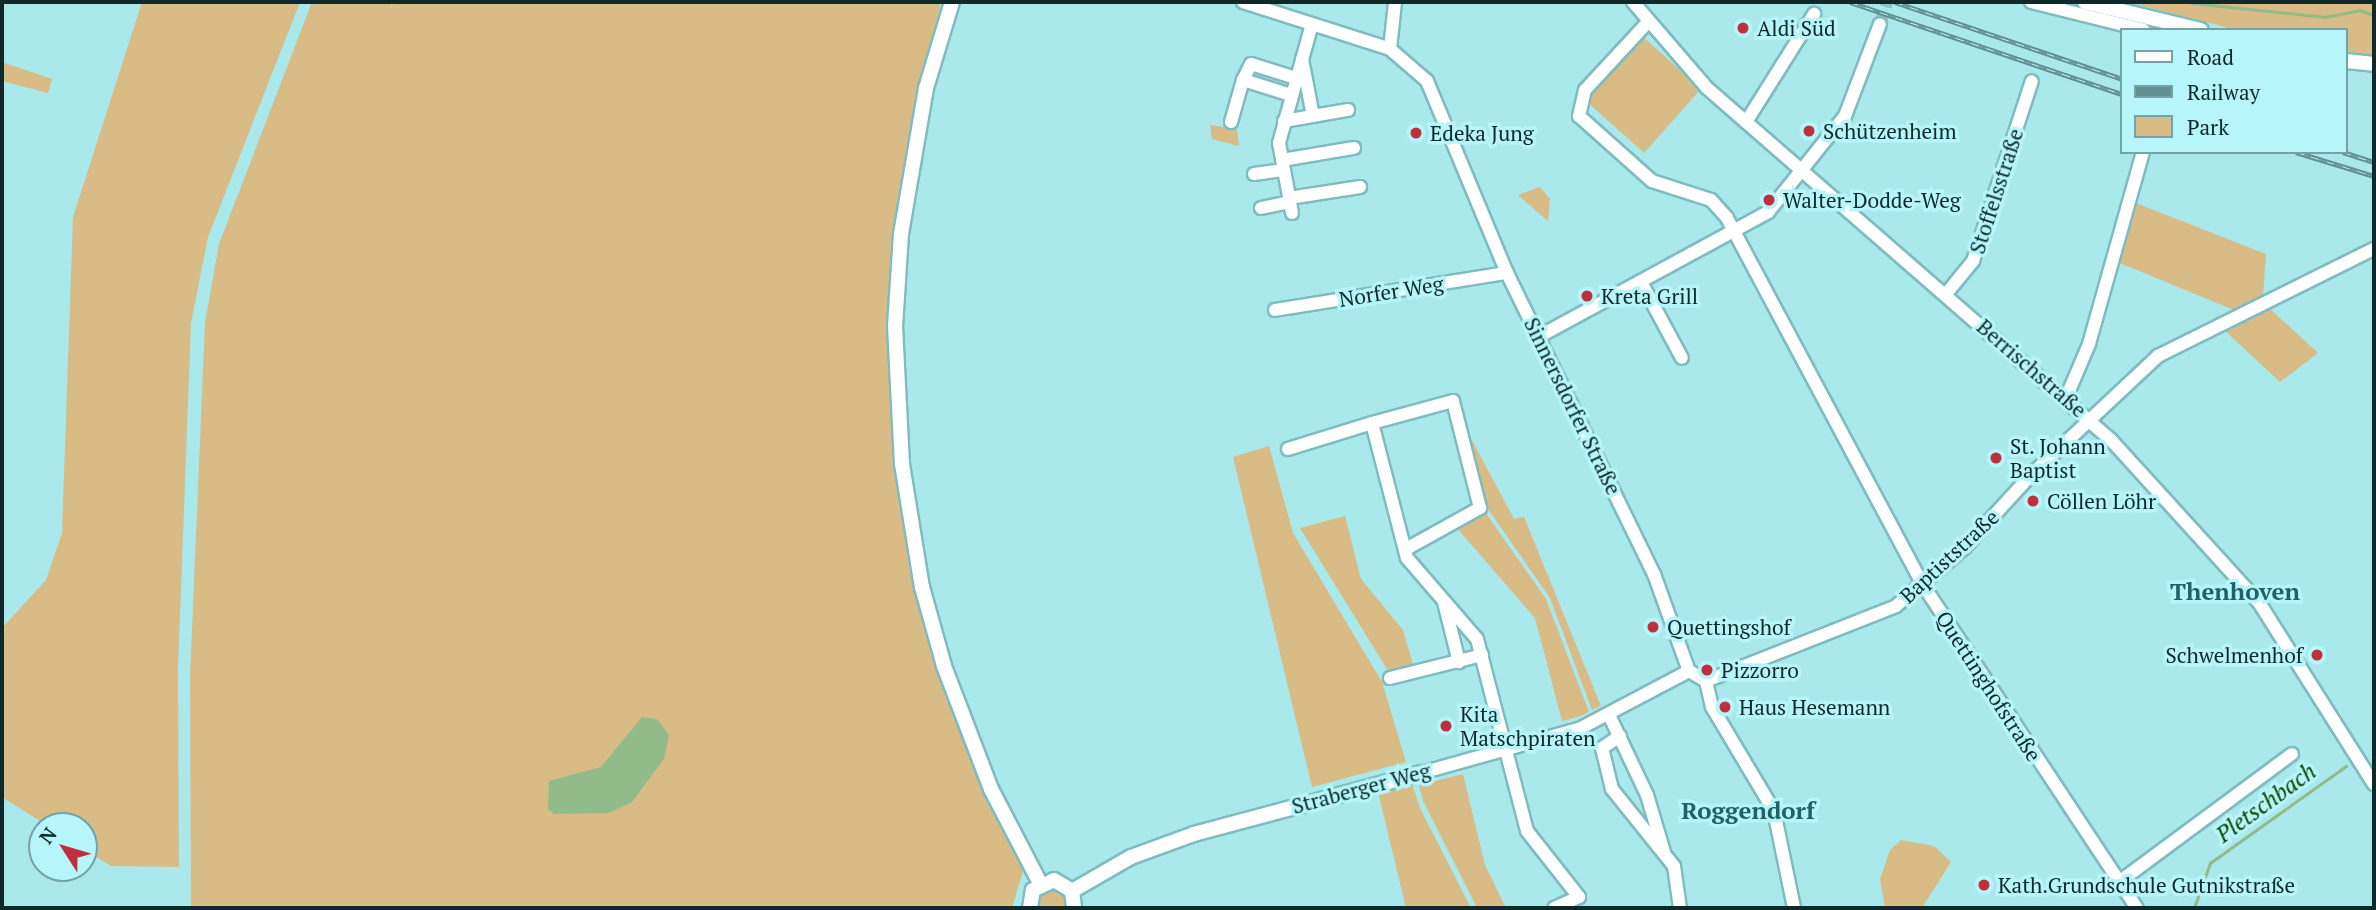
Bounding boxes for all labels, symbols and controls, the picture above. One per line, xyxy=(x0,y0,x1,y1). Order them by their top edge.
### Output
place label: Aldi Süd xyxy=(1757,15,1836,41)
marker: Aldi Süd xyxy=(1735,20,1751,36)
legend xyxy=(2120,28,2348,154)
text: Road xyxy=(2187,43,2234,71)
text: Railway xyxy=(2187,78,2260,106)
text: Park xyxy=(2187,113,2229,141)
place label: Schützenheim xyxy=(1823,118,1957,144)
place label: Edeka Jung xyxy=(1430,120,1534,146)
marker: Schützenheim xyxy=(1801,123,1817,139)
marker: Edeka Jung xyxy=(1408,125,1424,141)
street label: Stoffelsstraße xyxy=(1964,125,2028,257)
place label: Walter-Dodde-Weg xyxy=(1783,187,1961,213)
marker: Walter-Dodde-Weg xyxy=(1761,192,1777,208)
street label: Norfer Weg xyxy=(1337,270,1445,312)
place label: Kreta Grill xyxy=(1601,283,1698,309)
marker: Kreta Grill xyxy=(1579,288,1595,304)
street label: Sinnersdorfer Straße xyxy=(1519,313,1627,499)
street label: Berrischstraße xyxy=(1972,314,2092,422)
place label: St. Johann Baptist xyxy=(2010,433,2107,483)
marker: St. Johann Baptist xyxy=(1988,450,2004,466)
place label: Cöllen Löhr xyxy=(2047,488,2156,514)
marker: Cöllen Löhr xyxy=(2025,493,2041,509)
street label: Baptiststraße xyxy=(1894,504,2004,608)
district label: Thenhoven xyxy=(2170,578,2300,606)
street label: Quettinghofstraße xyxy=(1931,606,2047,766)
place label: Quettingshof xyxy=(1667,614,1791,640)
marker: Quettingshof xyxy=(1645,619,1661,635)
place label: Schwelmenhof xyxy=(2165,642,2303,668)
marker: Schwelmenhof xyxy=(2309,647,2325,663)
place label: Pizzorro xyxy=(1721,657,1799,683)
marker: Pizzorro xyxy=(1699,662,1715,678)
place label: Haus Hesemann xyxy=(1739,694,1890,720)
marker: Haus Hesemann xyxy=(1717,699,1733,715)
place label: Kita Matschpiraten xyxy=(1460,701,1596,751)
marker: Kita Matschpiraten xyxy=(1438,718,1454,734)
street label: Straberger Weg xyxy=(1289,757,1433,819)
water label: Pletschbach xyxy=(2211,758,2321,848)
district label: Roggendorf xyxy=(1681,797,1815,825)
north arrow xyxy=(28,812,98,882)
text: N xyxy=(33,822,62,849)
place label: Kath.Grundschule Gutnikstraße xyxy=(1998,872,2295,898)
marker: Kath.Grundschule Gutnikstraße xyxy=(1976,877,1992,893)

